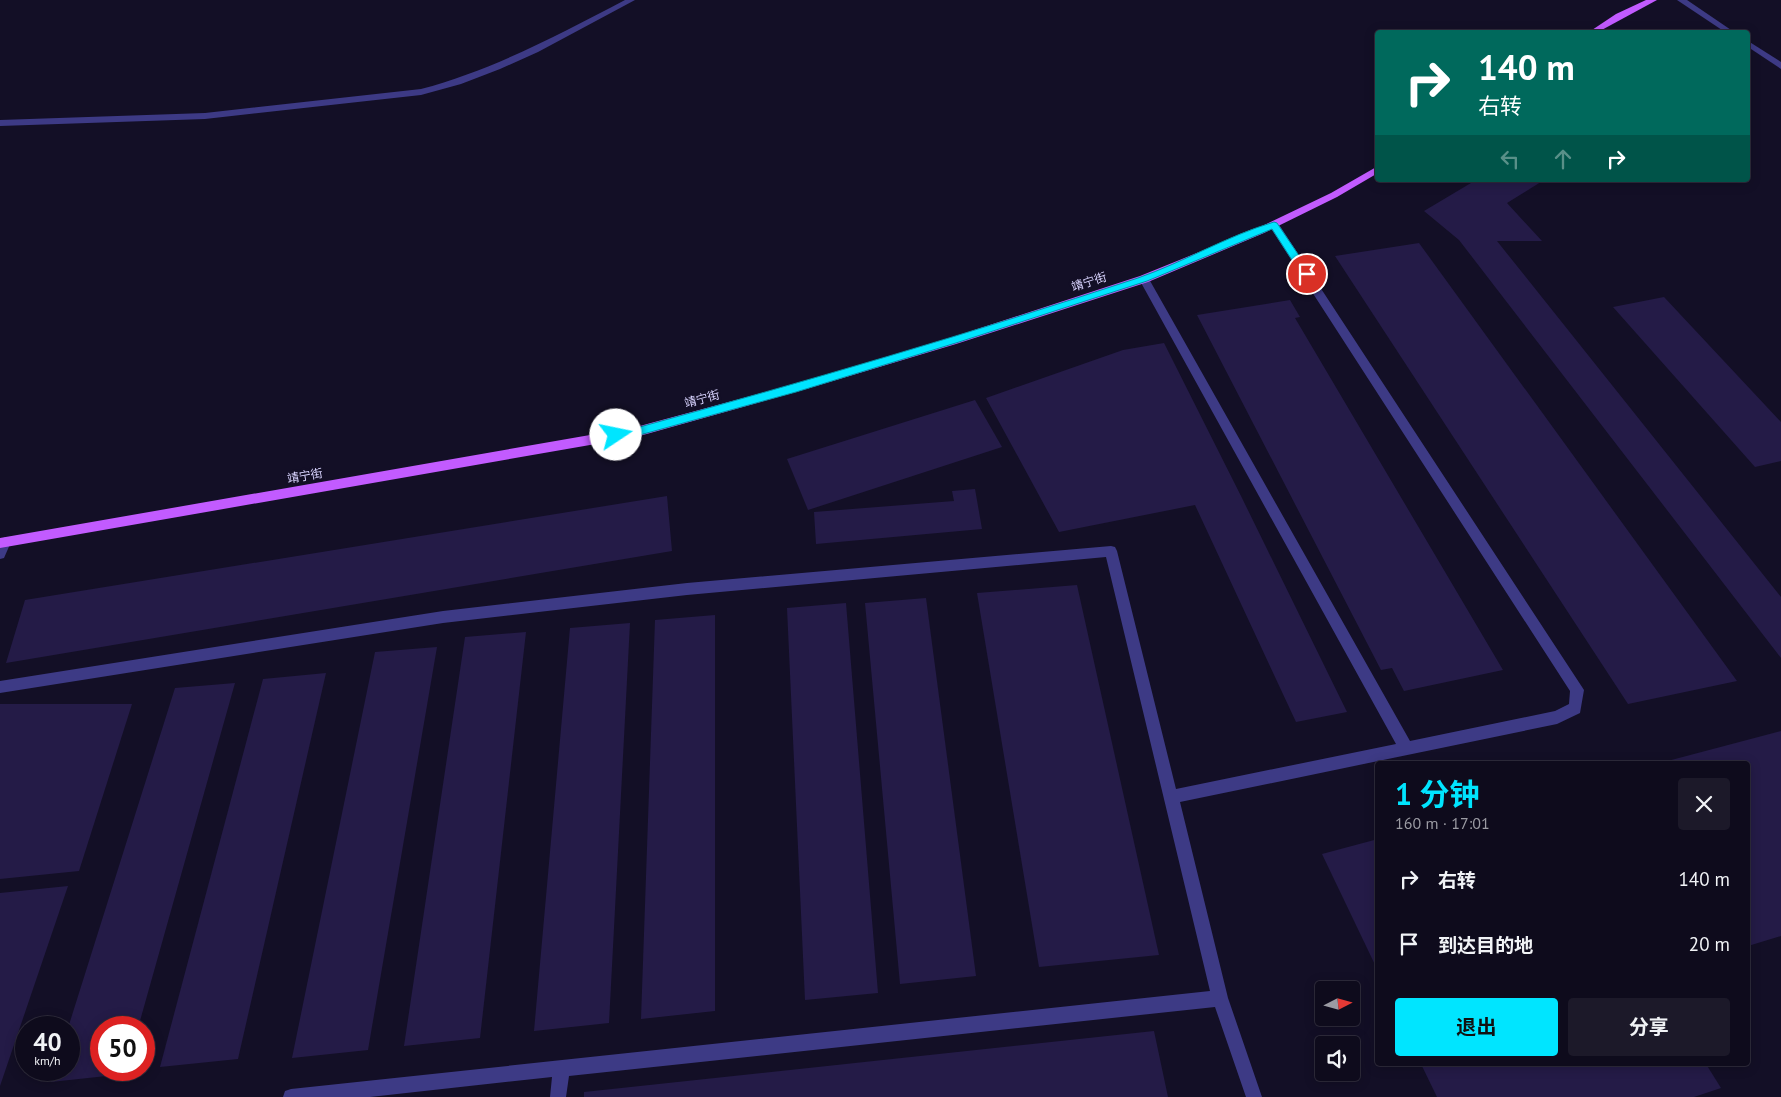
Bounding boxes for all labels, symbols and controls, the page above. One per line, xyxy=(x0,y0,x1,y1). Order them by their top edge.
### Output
text: 140 m xyxy=(1478,44,1575,90)
icon: right xyxy=(1395,50,1460,115)
text: 右转 xyxy=(1478,92,1522,120)
icon: left xyxy=(1496,145,1524,173)
icon: ahead xyxy=(1549,145,1577,173)
icon: right xyxy=(1602,145,1630,173)
pin xyxy=(1286,253,1328,295)
icon: arrive xyxy=(1293,260,1321,288)
street label: 靖宁街 xyxy=(1069,269,1108,294)
street label: 靖宁街 xyxy=(683,387,721,410)
position arrow xyxy=(589,408,641,460)
street label: 靖宁街 xyxy=(286,465,324,486)
text: 1 分钟 xyxy=(1395,774,1480,813)
button: close xyxy=(1678,778,1730,830)
text: 160 m · 17:01 xyxy=(1395,813,1490,833)
icon: right xyxy=(1395,865,1423,893)
text: 140 m xyxy=(1678,867,1730,891)
text: 右转 xyxy=(1438,868,1476,892)
icon: arrive xyxy=(1395,930,1423,958)
text: 20 m xyxy=(1689,932,1730,956)
text: 到达目的地 xyxy=(1438,933,1533,957)
north arrow xyxy=(1315,981,1360,1026)
map controls xyxy=(1315,981,1360,1081)
button: 退出 xyxy=(1395,998,1558,1056)
button: 分享 xyxy=(1568,998,1730,1056)
speed limit sign: 50 xyxy=(90,1016,155,1081)
text: 40 xyxy=(33,1026,62,1058)
button: sound xyxy=(1315,1036,1360,1081)
text: km/h xyxy=(34,1053,61,1068)

